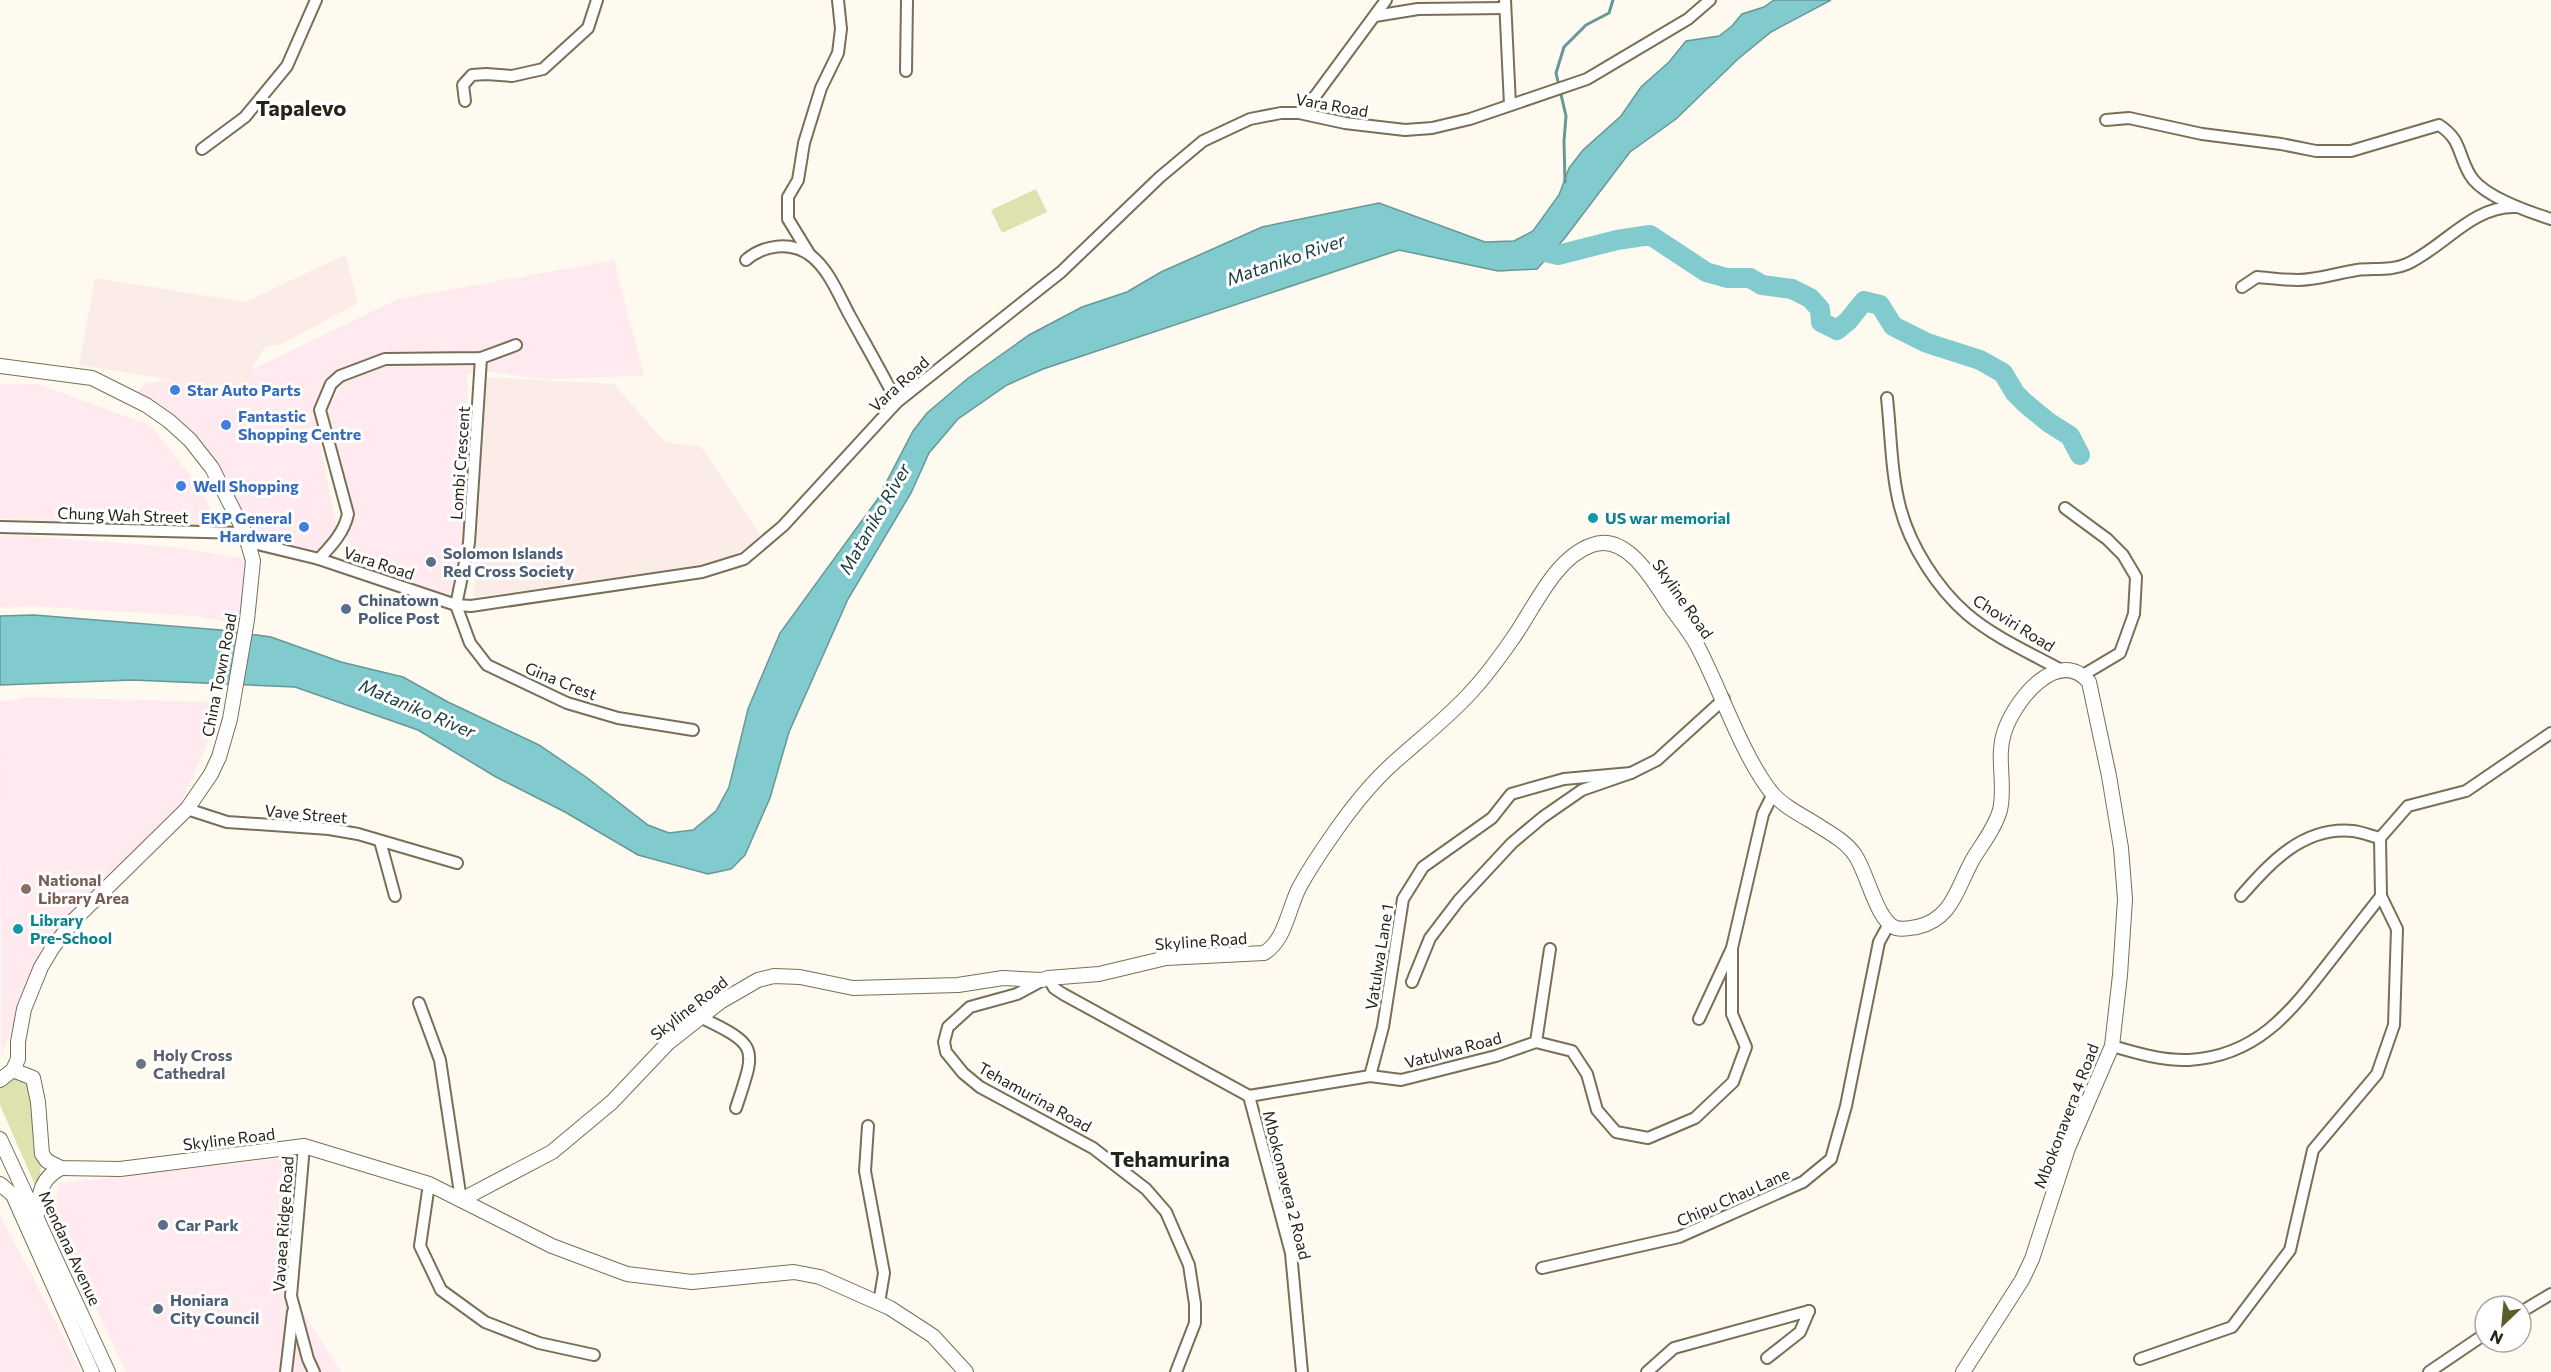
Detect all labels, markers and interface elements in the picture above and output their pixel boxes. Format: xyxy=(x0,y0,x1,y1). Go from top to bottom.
street label: Vara Road xyxy=(1294,89,1370,120)
district label: Tapalevo xyxy=(256,94,346,121)
water label: Mataniko River xyxy=(1223,228,1349,290)
street label: Vara Road xyxy=(865,352,932,415)
place label: Star Auto Parts xyxy=(187,380,301,399)
marker: Star Auto Parts xyxy=(168,383,182,397)
street label: Lombi Crescent xyxy=(446,405,473,521)
place label: Fantastic Shopping Centre xyxy=(238,406,361,443)
marker: Fantastic Shopping Centre xyxy=(219,418,233,432)
water label: Mataniko River xyxy=(834,459,915,578)
place label: Well Shopping xyxy=(193,476,299,495)
marker: Well Shopping xyxy=(174,479,188,493)
street label: Chung Wah Street xyxy=(57,503,189,526)
place label: EKP General Hardware xyxy=(201,508,292,545)
place label: US war memorial xyxy=(1605,508,1730,527)
marker: US war memorial xyxy=(1586,511,1600,525)
marker: EKP General Hardware xyxy=(297,520,311,534)
street label: Vara Road xyxy=(341,542,417,583)
place label: Solomon Islands Red Cross Society xyxy=(443,543,574,580)
marker: Solomon Islands Red Cross Society xyxy=(424,555,438,569)
street label: Skyline Road xyxy=(1649,555,1718,642)
place label: Chinatown Police Post xyxy=(358,590,440,627)
street label: Choviri Road xyxy=(1970,590,2059,655)
marker: Chinatown Police Post xyxy=(339,602,353,616)
street label: China Town Road xyxy=(197,611,240,738)
street label: Gina Crest xyxy=(523,658,600,704)
water label: Mataniko River xyxy=(356,674,480,743)
street label: Vave Street xyxy=(264,800,349,827)
place label: National Library Area xyxy=(38,870,129,907)
marker: National Library Area xyxy=(19,882,33,896)
street label: Vatulwa Lane 1 xyxy=(1361,903,1396,1011)
place label: Library Pre-School xyxy=(30,910,112,947)
marker: Library Pre-School xyxy=(11,922,25,936)
street label: Skyline Road xyxy=(1154,928,1248,953)
street label: Skyline Road xyxy=(646,972,731,1044)
street label: Vatulwa Road xyxy=(1402,1027,1503,1072)
street label: Mbokonavera 4 Road xyxy=(2029,1041,2102,1191)
place label: Holy Cross Cathedral xyxy=(153,1045,232,1082)
marker: Holy Cross Cathedral xyxy=(134,1057,148,1071)
street label: Tehamurina Road xyxy=(975,1058,1095,1136)
street label: Mbokonavera 2 Road xyxy=(1260,1108,1315,1261)
street label: Skyline Road xyxy=(182,1123,276,1154)
district label: Tehamurina xyxy=(1110,1145,1230,1172)
street label: Vavaea Ridge Road xyxy=(268,1155,297,1293)
street label: Chipu Chau Lane xyxy=(1674,1163,1792,1230)
street label: Mendana Avenue xyxy=(36,1187,105,1308)
place label: Car Park xyxy=(175,1215,239,1234)
marker: Car Park xyxy=(156,1218,170,1232)
place label: Honiara City Council xyxy=(170,1290,259,1327)
north arrow xyxy=(2473,1294,2533,1354)
marker: Honiara City Council xyxy=(151,1302,165,1316)
text: N xyxy=(2487,1327,2506,1349)

